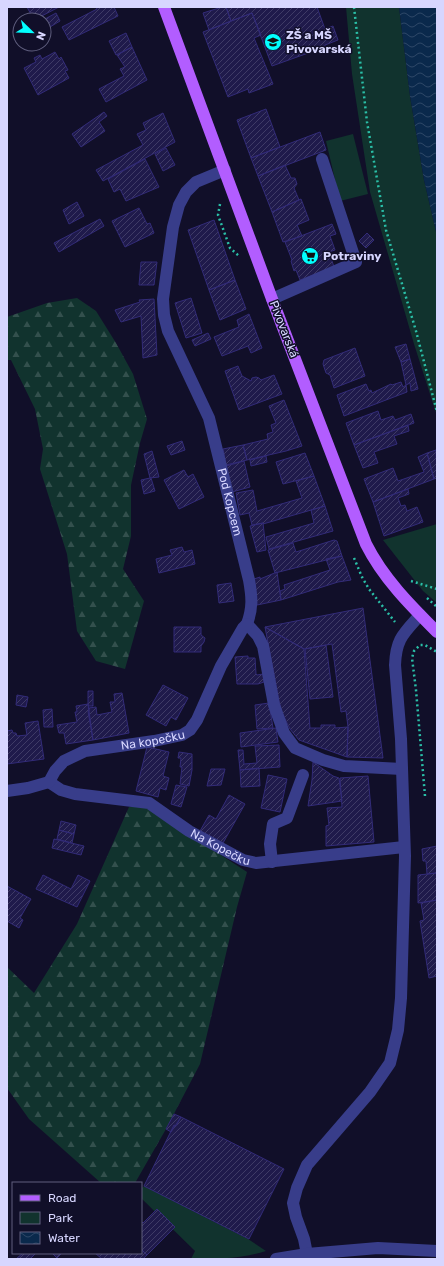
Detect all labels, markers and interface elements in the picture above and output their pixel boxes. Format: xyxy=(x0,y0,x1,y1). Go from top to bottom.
north arrow xyxy=(12,12,52,52)
place label: ZŠ a MŠ Pivovarská xyxy=(286,28,352,56)
text: N xyxy=(33,30,48,42)
school or university icon: ZŠ a MŠ Pivovarská xyxy=(263,32,283,52)
supermarket icon: Potraviny xyxy=(300,246,320,266)
place label: Potraviny xyxy=(323,249,381,263)
street label: Pivovarská xyxy=(267,298,301,360)
street label: Pod Kopcem xyxy=(215,467,245,537)
street label: Na kopečku xyxy=(120,728,186,753)
street label: Na Kopečku xyxy=(188,826,252,868)
legend xyxy=(12,1182,142,1254)
text: Road xyxy=(48,1191,76,1205)
text: Park xyxy=(48,1211,74,1225)
text: Water xyxy=(48,1231,80,1245)

